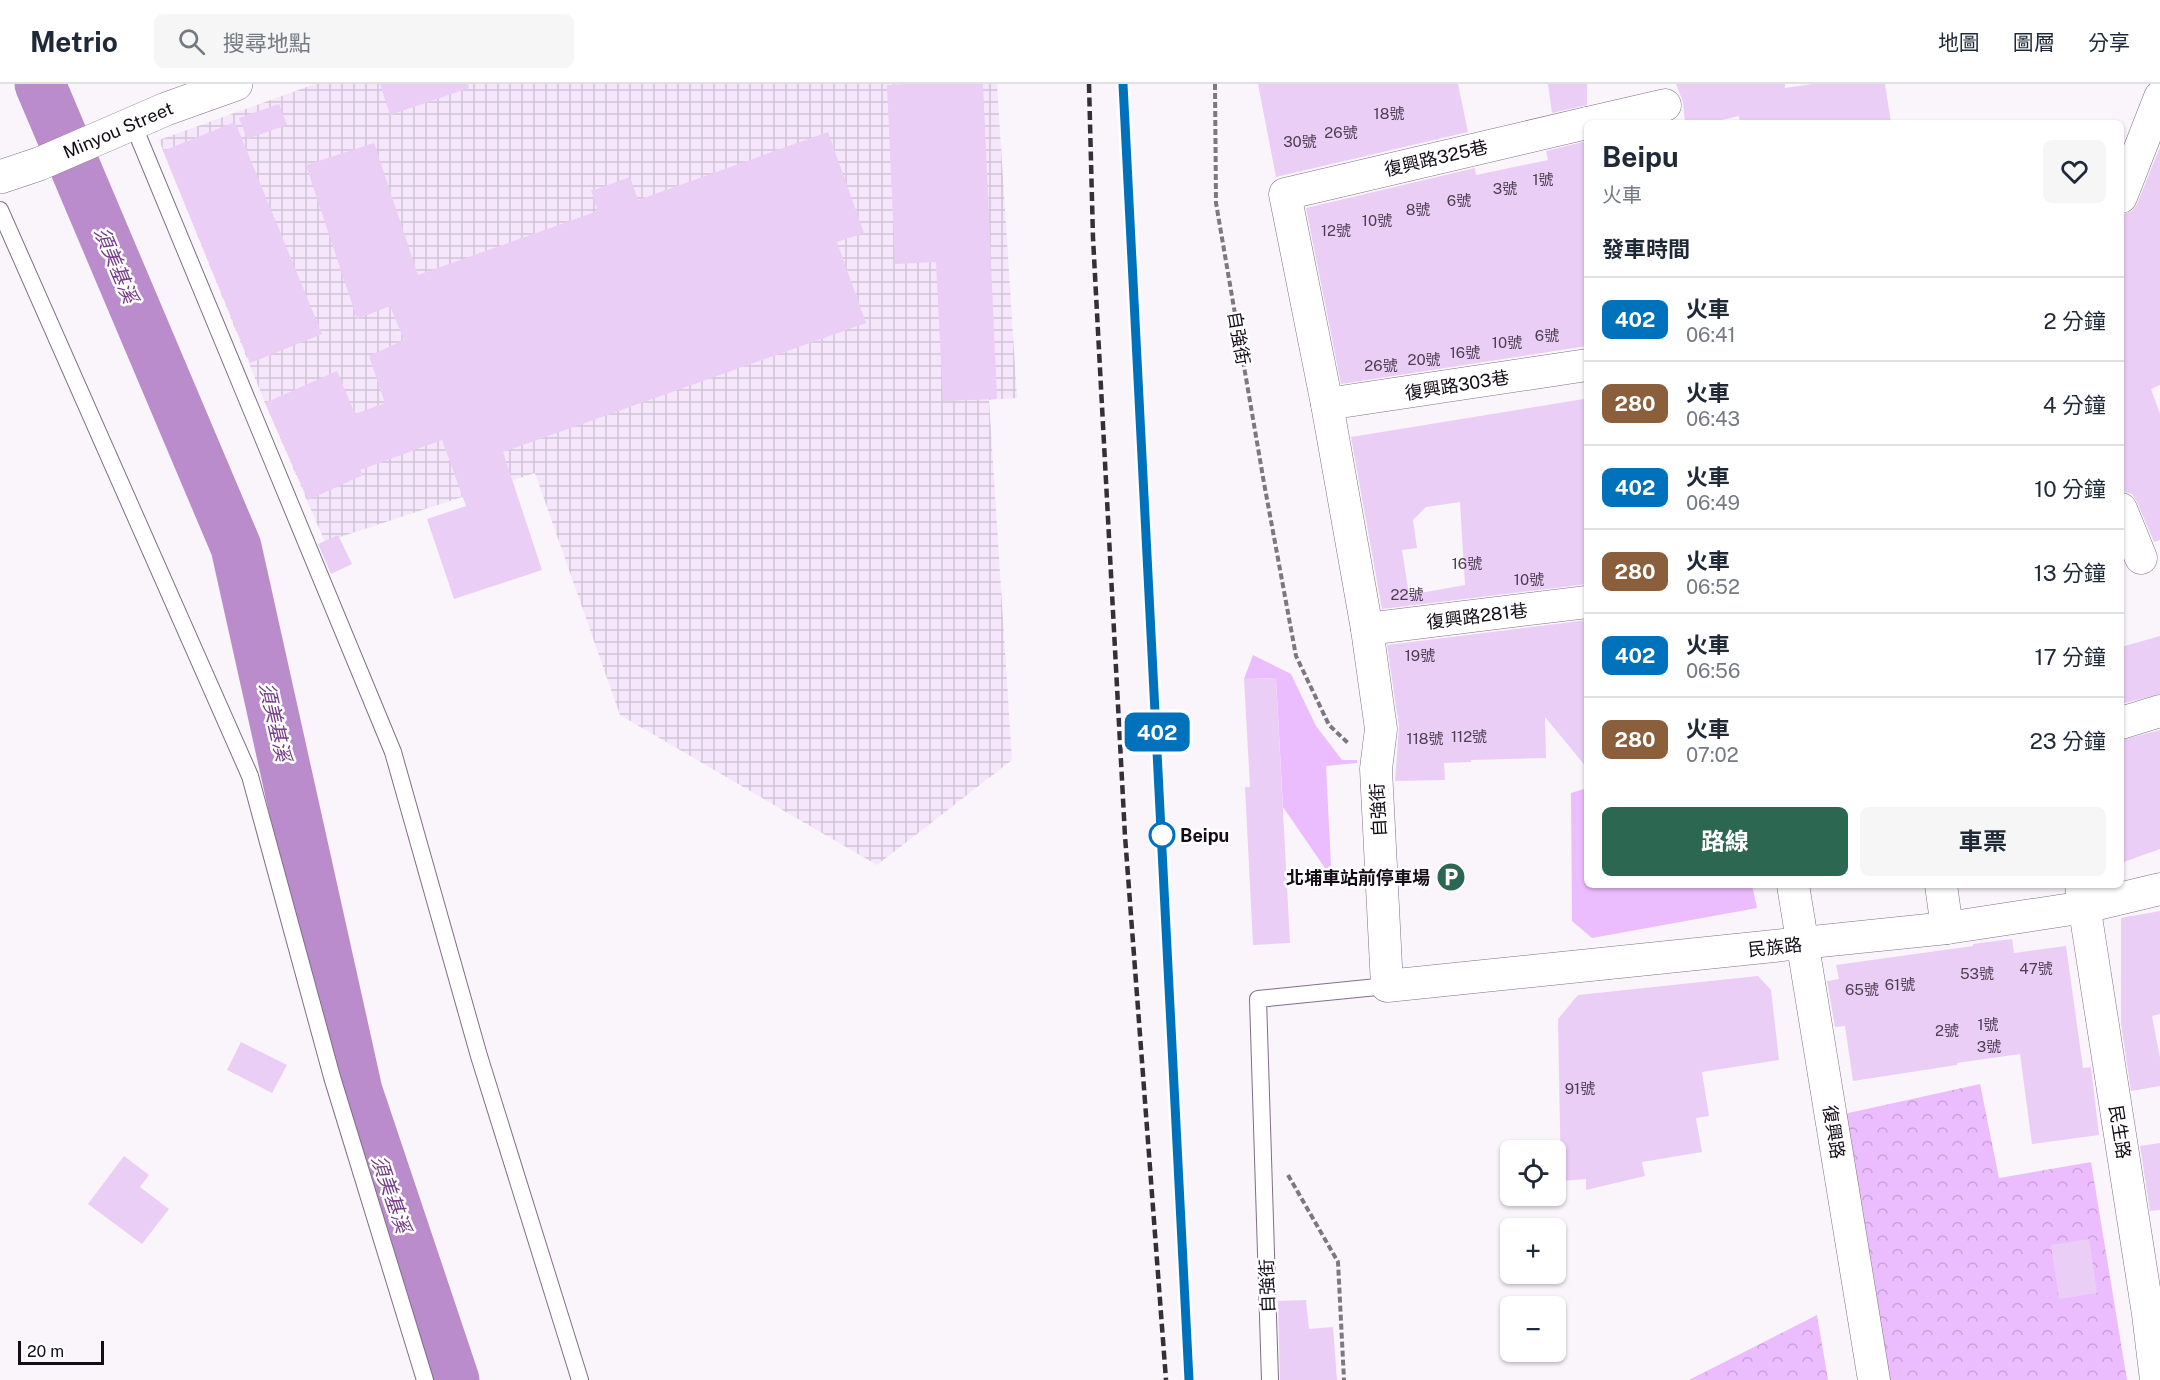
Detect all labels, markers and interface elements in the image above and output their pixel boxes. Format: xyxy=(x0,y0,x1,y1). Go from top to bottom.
search box xyxy=(154,14,574,68)
text: Metrio xyxy=(30,25,118,58)
icon: search xyxy=(175,25,208,58)
text: 搜尋地點 xyxy=(223,30,311,56)
text: 地圖 xyxy=(1938,30,1980,55)
text: 圖層 xyxy=(2013,30,2055,55)
text: 分享 xyxy=(2088,30,2130,55)
street label: Minyou Street xyxy=(60,97,176,163)
house number: 18號 xyxy=(1374,105,1404,122)
house number: 26號 xyxy=(1324,124,1358,141)
house number: 30號 xyxy=(1283,133,1317,150)
street label: 復興路325巷 xyxy=(1382,136,1490,180)
text: Beipu xyxy=(1602,140,1679,173)
button: heart xyxy=(2043,140,2106,203)
house number: 1號 xyxy=(1532,171,1554,188)
house number: 3號 xyxy=(1493,180,1517,197)
text: 火車 xyxy=(1602,183,1642,207)
house number: 6號 xyxy=(1447,192,1471,209)
house number: 8號 xyxy=(1406,201,1430,218)
house number: 10號 xyxy=(1362,212,1392,229)
house number: 12號 xyxy=(1321,222,1351,239)
water label: 須美基溪 xyxy=(89,223,144,309)
text: 發車時間 xyxy=(1602,236,1690,262)
text: 火車 xyxy=(1686,296,1730,322)
text: 402 xyxy=(1615,307,1655,332)
text: 2 分鐘 xyxy=(2044,308,2106,334)
street label: 自強街 xyxy=(1224,310,1254,366)
text: 06:41 xyxy=(1686,323,1736,347)
house number: 6號 xyxy=(1535,327,1559,344)
house number: 10號 xyxy=(1492,334,1522,351)
house number: 16號 xyxy=(1450,344,1480,361)
house number: 20號 xyxy=(1407,351,1441,368)
house number: 26號 xyxy=(1364,357,1398,374)
street label: 復興路303巷 xyxy=(1403,366,1511,404)
text: 火車 xyxy=(1686,380,1730,406)
text: 280 xyxy=(1615,391,1655,416)
text: 4 分鐘 xyxy=(2043,392,2106,418)
text: 06:43 xyxy=(1686,407,1740,431)
text: 火車 xyxy=(1686,464,1730,490)
text: 402 xyxy=(1615,475,1655,500)
text: 10 分鐘 xyxy=(2034,476,2106,502)
text: 06:49 xyxy=(1686,491,1740,515)
text: 火車 xyxy=(1686,548,1730,574)
house number: 16號 xyxy=(1452,555,1482,572)
text: 280 xyxy=(1615,559,1655,584)
text: 13 分鐘 xyxy=(2034,560,2106,586)
house number: 10號 xyxy=(1514,571,1544,588)
text: 06:52 xyxy=(1686,575,1740,599)
house number: 22號 xyxy=(1391,586,1423,603)
street label: 復興路281巷 xyxy=(1425,599,1529,633)
text: 火車 xyxy=(1686,632,1730,658)
text: 402 xyxy=(1615,643,1655,668)
text: 17 分鐘 xyxy=(2034,644,2106,670)
house number: 19號 xyxy=(1405,647,1435,664)
text: 06:56 xyxy=(1686,659,1740,683)
water label: 須美基溪 xyxy=(254,680,296,767)
line badge: 402 xyxy=(1122,712,1192,752)
text: 火車 xyxy=(1686,716,1730,742)
text: 402 xyxy=(1137,720,1177,745)
text: 280 xyxy=(1615,727,1655,752)
house number: 112號 xyxy=(1451,728,1487,745)
text: 23 分鐘 xyxy=(2030,728,2106,754)
house number: 118號 xyxy=(1407,730,1443,747)
text: 07:02 xyxy=(1686,743,1739,767)
street label: 自強街 xyxy=(1366,782,1390,838)
button: 路線 xyxy=(1602,807,1848,876)
button: 車票 xyxy=(1860,807,2106,876)
marker: Beipu xyxy=(1149,822,1175,848)
place label: Beipu xyxy=(1180,825,1229,846)
parking icon: 北埔車站前停車場 xyxy=(1435,861,1467,893)
place label: 北埔車站前停車場 xyxy=(1286,867,1430,888)
street label: 民族路 xyxy=(1747,934,1803,960)
house number: 47號 xyxy=(2019,960,2053,977)
house number: 53號 xyxy=(1960,965,1994,982)
house number: 61號 xyxy=(1885,976,1915,993)
house number: 65號 xyxy=(1845,981,1879,998)
house number: 1號 xyxy=(1977,1016,1999,1033)
house number: 2號 xyxy=(1935,1022,1959,1039)
house number: 3號 xyxy=(1977,1038,2001,1055)
house number: 91號 xyxy=(1565,1080,1595,1097)
street label: 復興路 xyxy=(1819,1104,1849,1160)
street label: 民生路 xyxy=(2105,1104,2135,1160)
map controls xyxy=(1500,1140,1566,1362)
button: locate xyxy=(1500,1140,1566,1206)
water label: 須美基溪 xyxy=(367,1152,416,1239)
button: + xyxy=(1500,1218,1566,1284)
street label: 自強街 xyxy=(1256,1259,1278,1313)
button: − xyxy=(1500,1296,1566,1362)
scale bar xyxy=(18,1338,104,1366)
text: 20 m xyxy=(27,1342,64,1361)

